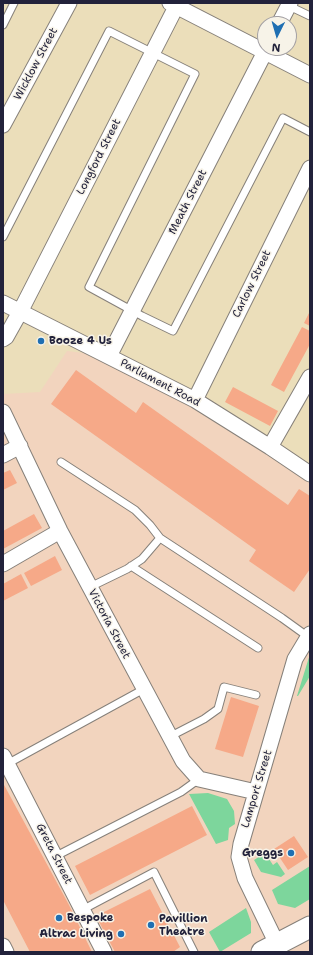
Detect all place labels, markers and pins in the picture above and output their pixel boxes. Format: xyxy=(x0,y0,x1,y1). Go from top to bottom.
place label: Booze 4 Us xyxy=(49,334,112,348)
marker: Booze 4 Us xyxy=(36,336,46,346)
place label: Greggs xyxy=(242,846,283,860)
marker: Greggs xyxy=(286,848,296,858)
place label: Bespoke xyxy=(67,911,113,925)
place label: Pavillion Theatre xyxy=(159,912,208,938)
marker: Bespoke xyxy=(54,913,64,923)
marker: Pavillion Theatre xyxy=(146,920,156,930)
place label: Altrac Living xyxy=(40,927,113,941)
marker: Altrac Living xyxy=(116,929,126,939)

